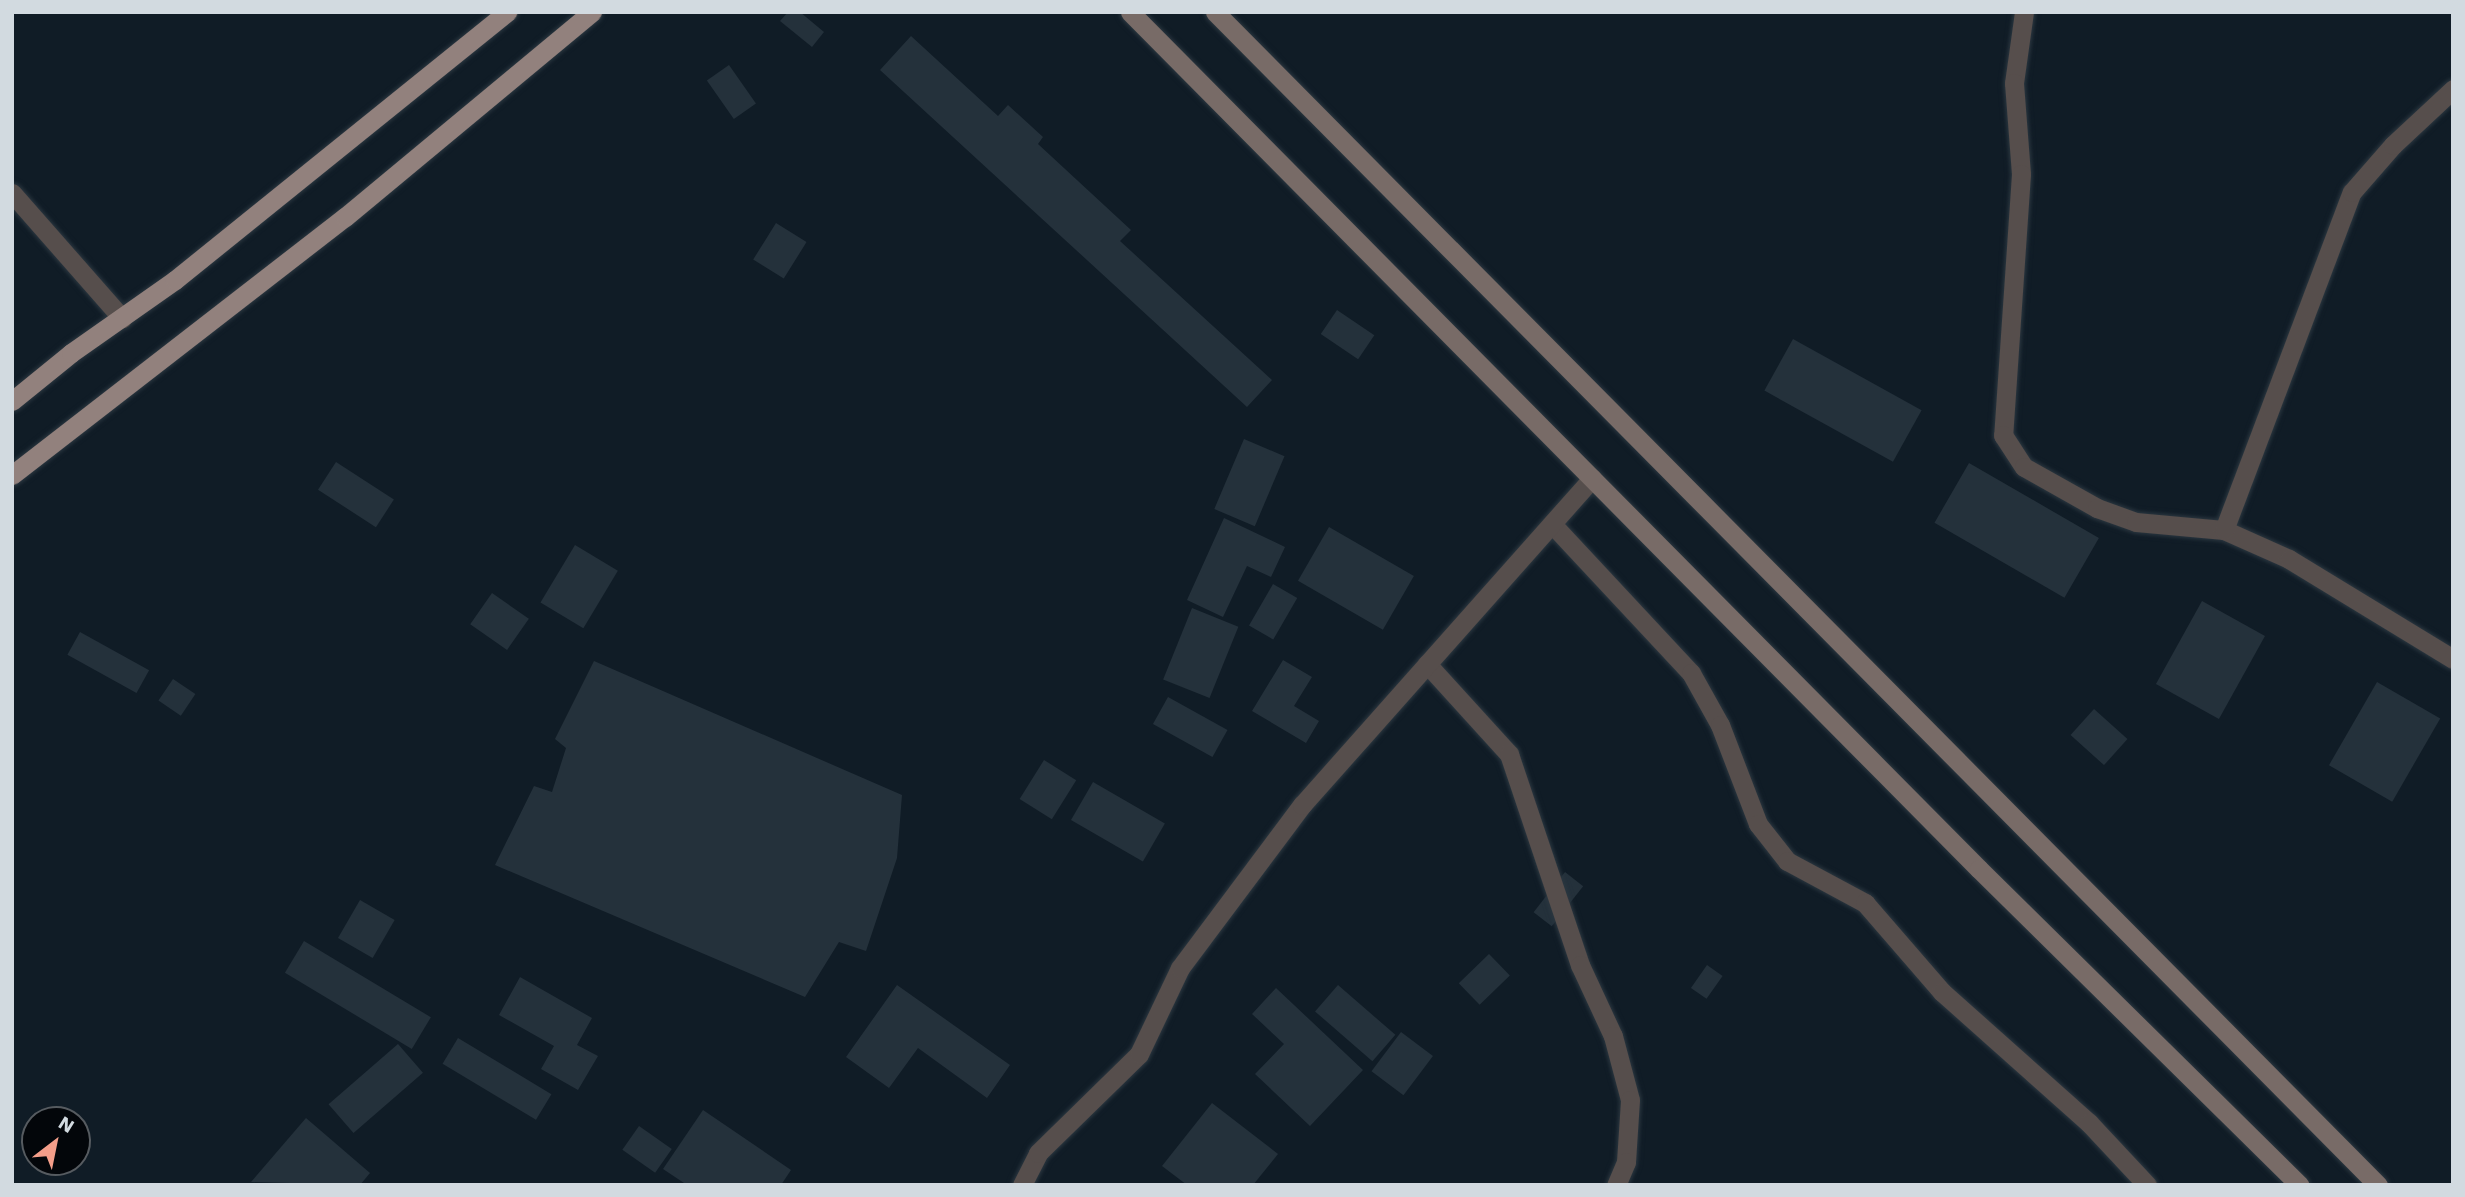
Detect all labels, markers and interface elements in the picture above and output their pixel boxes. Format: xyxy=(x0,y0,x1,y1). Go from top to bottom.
north arrow xyxy=(21,1106,91,1176)
text: N xyxy=(54,1111,78,1138)

